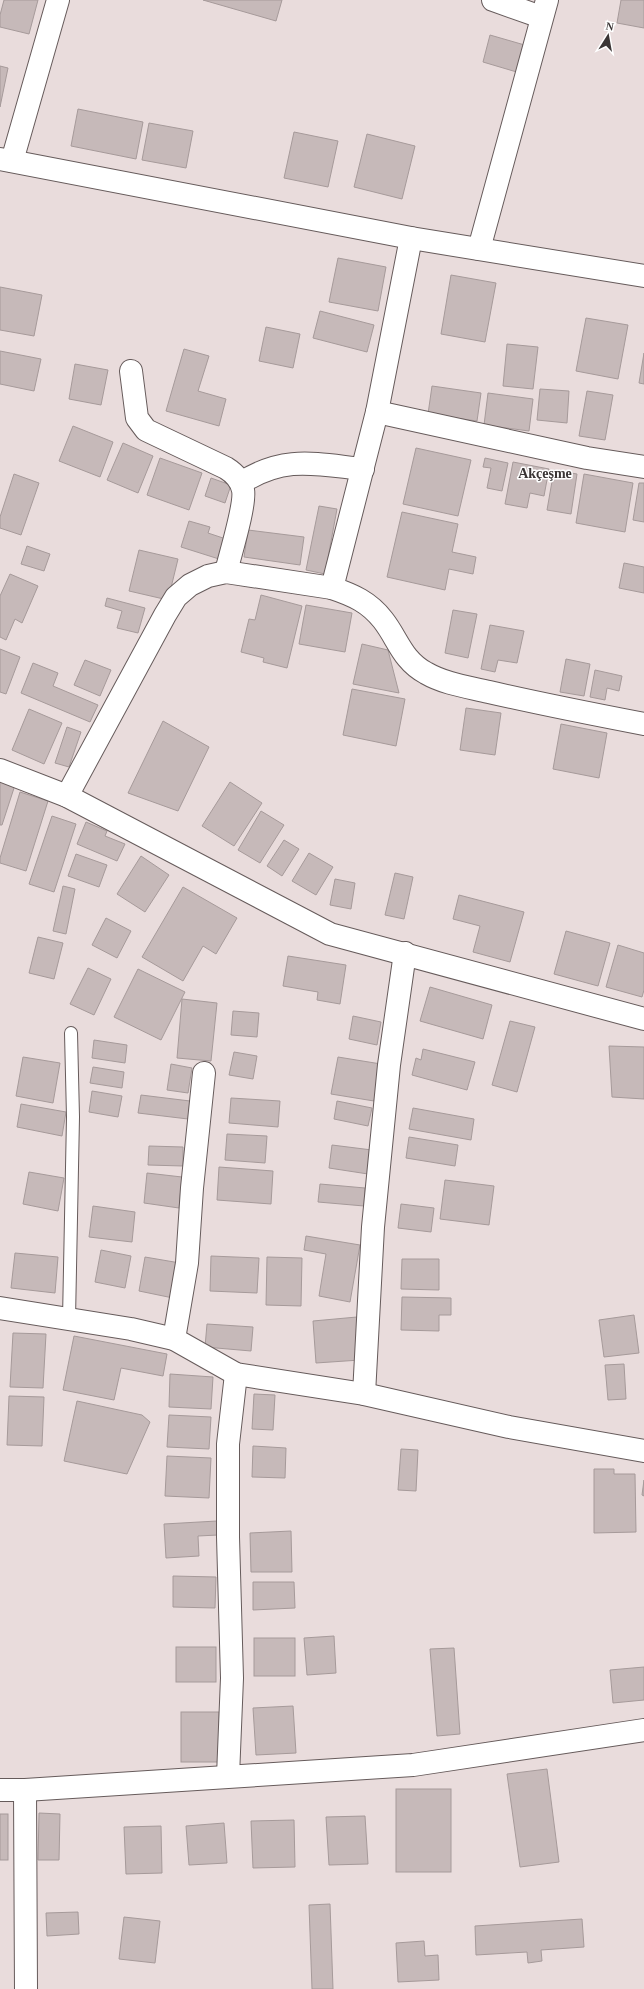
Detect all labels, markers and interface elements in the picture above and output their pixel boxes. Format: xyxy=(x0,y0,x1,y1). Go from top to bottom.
north arrow xyxy=(588,16,628,56)
text: N xyxy=(605,20,615,33)
district label: Akçeşme xyxy=(518,466,572,481)

